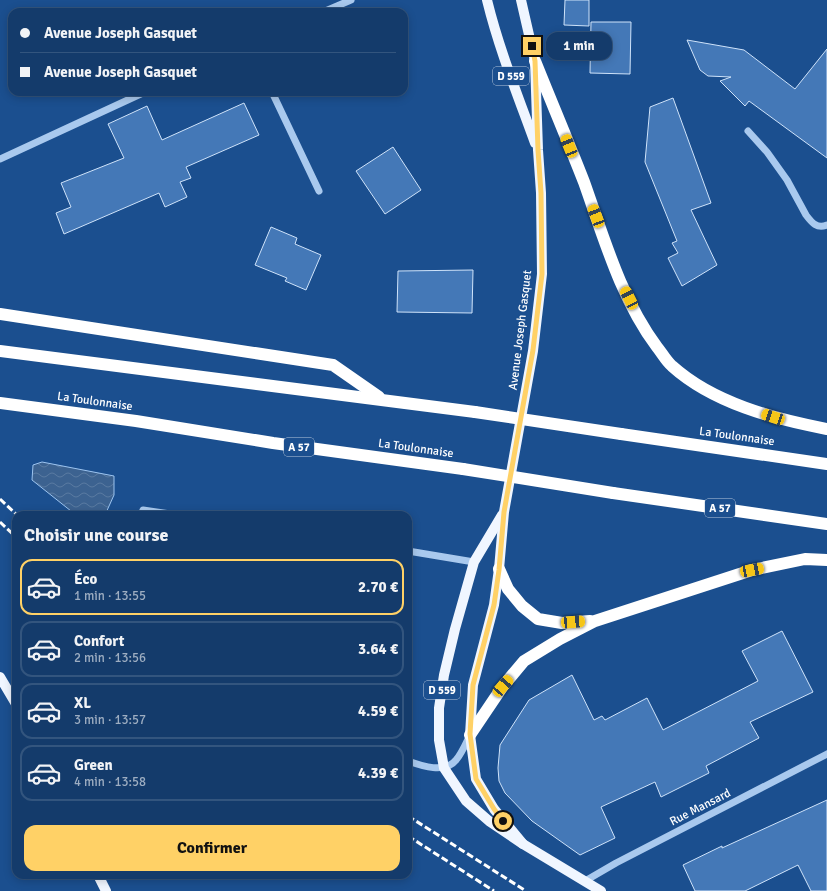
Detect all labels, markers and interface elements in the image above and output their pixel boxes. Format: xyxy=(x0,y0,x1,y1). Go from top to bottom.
text: Avenue Joseph Gasquet xyxy=(44,24,197,42)
callout: 1 min xyxy=(546,32,612,60)
route end xyxy=(523,37,541,55)
text: 1 min xyxy=(563,38,595,54)
text: Avenue Joseph Gasquet xyxy=(44,63,197,81)
road number: D 559 xyxy=(493,67,529,85)
car xyxy=(559,133,579,159)
car xyxy=(586,203,606,229)
street label: Avenue Joseph Gasquet xyxy=(506,269,535,391)
car xyxy=(618,285,640,311)
street label: La Toulonnaise xyxy=(56,389,134,414)
car xyxy=(760,408,786,426)
street label: La Toulonnaise xyxy=(698,424,776,449)
street label: La Toulonnaise xyxy=(377,436,455,461)
road number: A 57 xyxy=(284,438,314,456)
road number: A 57 xyxy=(705,499,735,517)
text: Choisir une course xyxy=(24,524,168,546)
car xyxy=(739,562,765,578)
icon: car xyxy=(26,569,62,605)
text: Éco xyxy=(74,570,97,588)
text: 2.70 € xyxy=(358,578,398,596)
text: 1 min · 13:55 xyxy=(74,588,146,604)
car xyxy=(561,615,585,629)
icon: car xyxy=(26,631,62,667)
text: Confort xyxy=(74,632,124,650)
text: 3.64 € xyxy=(358,640,398,658)
text: 2 min · 13:56 xyxy=(74,650,146,666)
car xyxy=(491,673,515,699)
road number: D 559 xyxy=(424,681,460,699)
icon: car xyxy=(26,693,62,729)
text: XL xyxy=(74,694,91,712)
text: 4.59 € xyxy=(358,702,398,720)
text: 3 min · 13:57 xyxy=(74,712,146,728)
icon: car xyxy=(26,755,62,791)
text: Green xyxy=(74,756,113,774)
text: 4.39 € xyxy=(358,764,398,782)
text: 4 min · 13:58 xyxy=(74,774,146,790)
street label: Rue Mansard xyxy=(667,786,733,829)
route start xyxy=(494,812,512,830)
button: Confirmer xyxy=(24,825,400,871)

